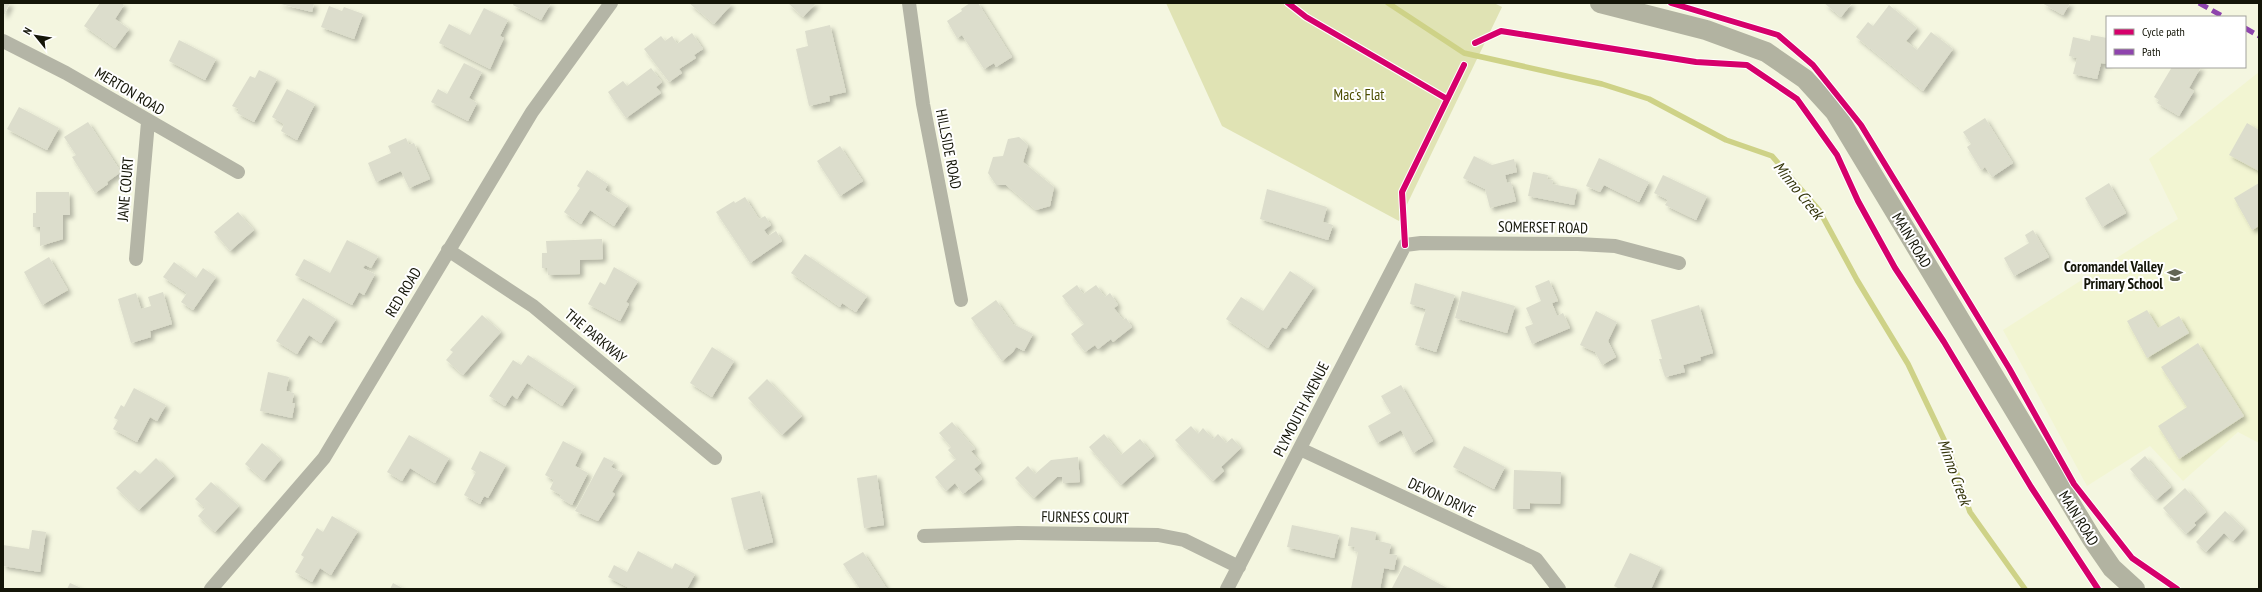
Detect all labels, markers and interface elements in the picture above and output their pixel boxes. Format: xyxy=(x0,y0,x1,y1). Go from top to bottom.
north arrow xyxy=(16,16,56,56)
legend xyxy=(2106,16,2246,68)
text: Cycle path xyxy=(2142,24,2185,39)
text: N xyxy=(20,25,35,37)
text: Path xyxy=(2142,44,2160,59)
street label: MERTON ROAD xyxy=(92,63,168,119)
park label: Mac's Flat xyxy=(1334,85,1384,104)
street label: HILLSIDE ROAD xyxy=(932,107,966,191)
street label: JANE COURT xyxy=(113,156,137,223)
water label: Minno Creek xyxy=(1770,157,1830,224)
street label: MAIN ROAD xyxy=(1888,209,1936,271)
street label: SOMERSET ROAD xyxy=(1498,217,1588,237)
place label: Coromandel Valley Primary School xyxy=(2064,257,2164,293)
street label: RED ROAD xyxy=(381,264,425,320)
school or university icon: Coromandel Valley Primary School xyxy=(2166,266,2184,284)
street label: THE PARKWAY xyxy=(561,305,631,367)
street label: PLYMOUTH AVENUE xyxy=(1269,358,1333,460)
water label: Minno Creek xyxy=(1934,436,1977,509)
street label: DEVON DRIVE xyxy=(1405,473,1479,521)
street label: MAIN ROAD xyxy=(2055,487,2103,549)
street label: FURNESS COURT xyxy=(1041,507,1129,527)

